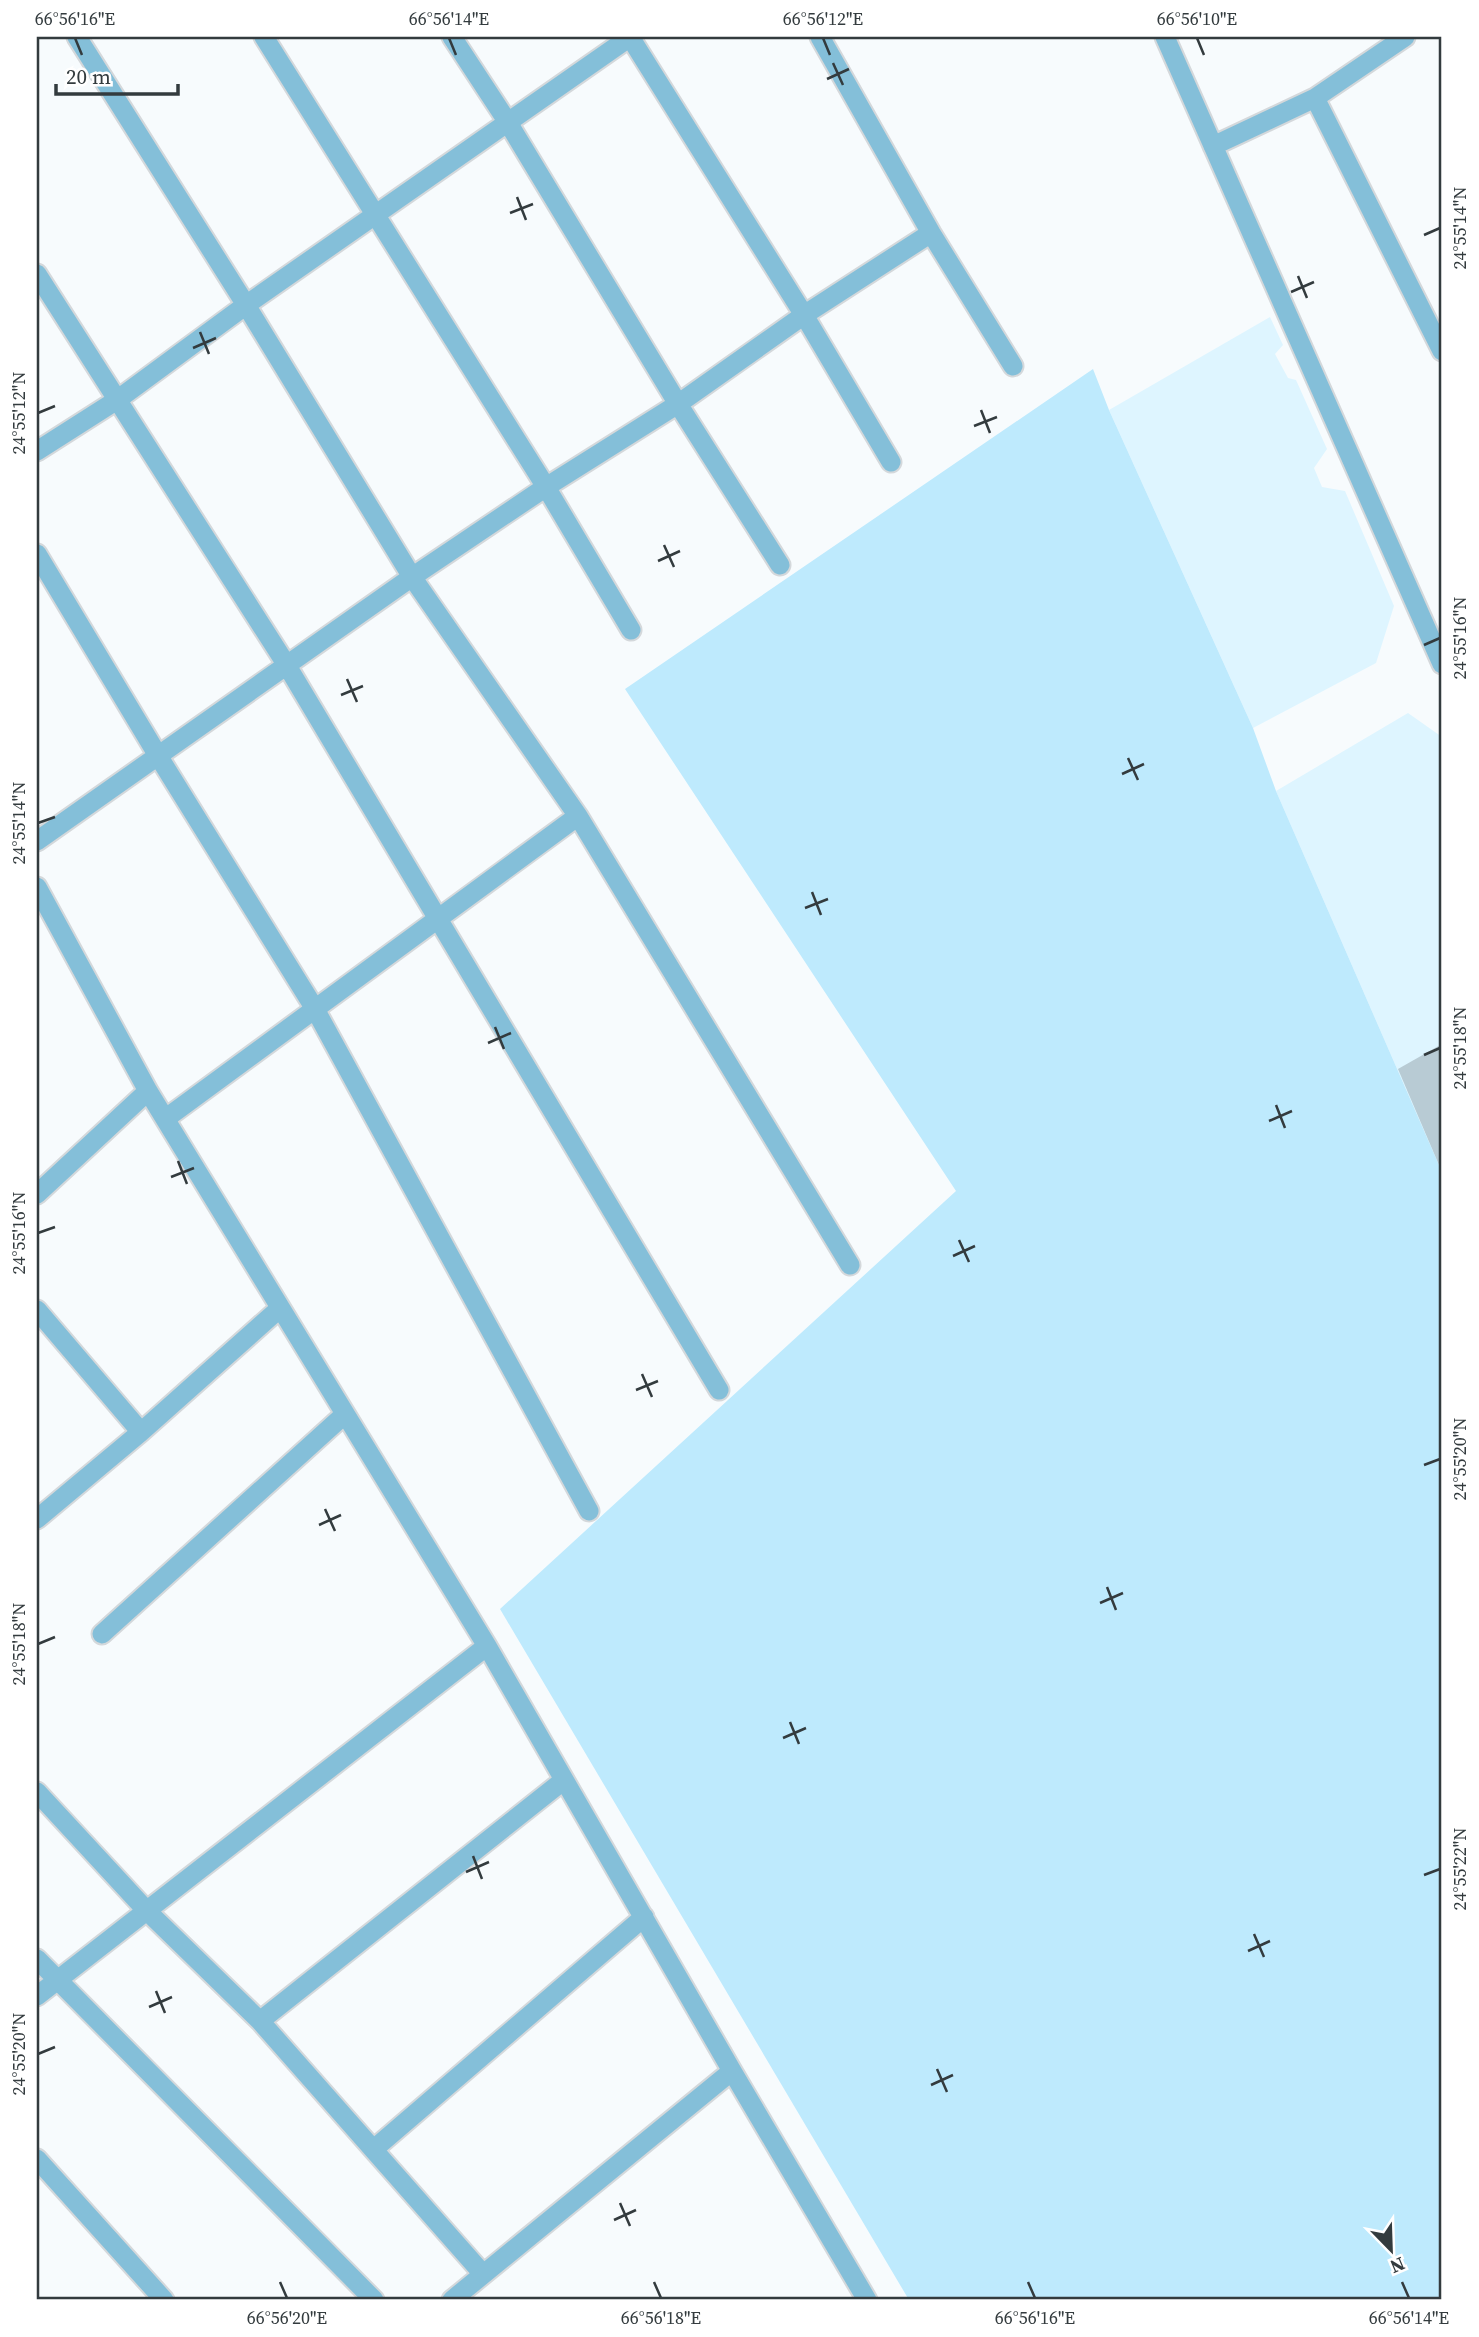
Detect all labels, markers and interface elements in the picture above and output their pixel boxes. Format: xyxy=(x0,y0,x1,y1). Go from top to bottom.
text: 66°56'16"E xyxy=(35,6,115,31)
text: 66°56'14"E xyxy=(409,6,489,31)
text: 66°56'12"E xyxy=(783,6,863,31)
text: 66°56'10"E xyxy=(1157,6,1237,31)
scale bar xyxy=(56,52,178,96)
text: 20 m xyxy=(66,62,111,91)
text: 24°55'14"N xyxy=(1447,187,1472,269)
text: 24°55'12"N xyxy=(6,372,31,454)
text: 24°55'16"N xyxy=(1447,597,1472,679)
text: 24°55'14"N xyxy=(6,782,31,864)
text: 24°55'18"N xyxy=(1447,1007,1472,1089)
text: 24°55'16"N xyxy=(6,1192,31,1274)
text: 24°55'20"N xyxy=(1447,1418,1472,1500)
text: 24°55'18"N xyxy=(6,1603,31,1685)
text: 24°55'22"N xyxy=(1447,1828,1472,1910)
text: 24°55'20"N xyxy=(6,2013,31,2095)
north arrow xyxy=(1356,2214,1426,2284)
text: N xyxy=(1386,2251,1409,2280)
text: 66°56'20"E xyxy=(247,2305,327,2330)
text: 66°56'18"E xyxy=(621,2305,701,2330)
text: 66°56'16"E xyxy=(995,2305,1075,2330)
text: 66°56'14"E xyxy=(1369,2305,1449,2330)

